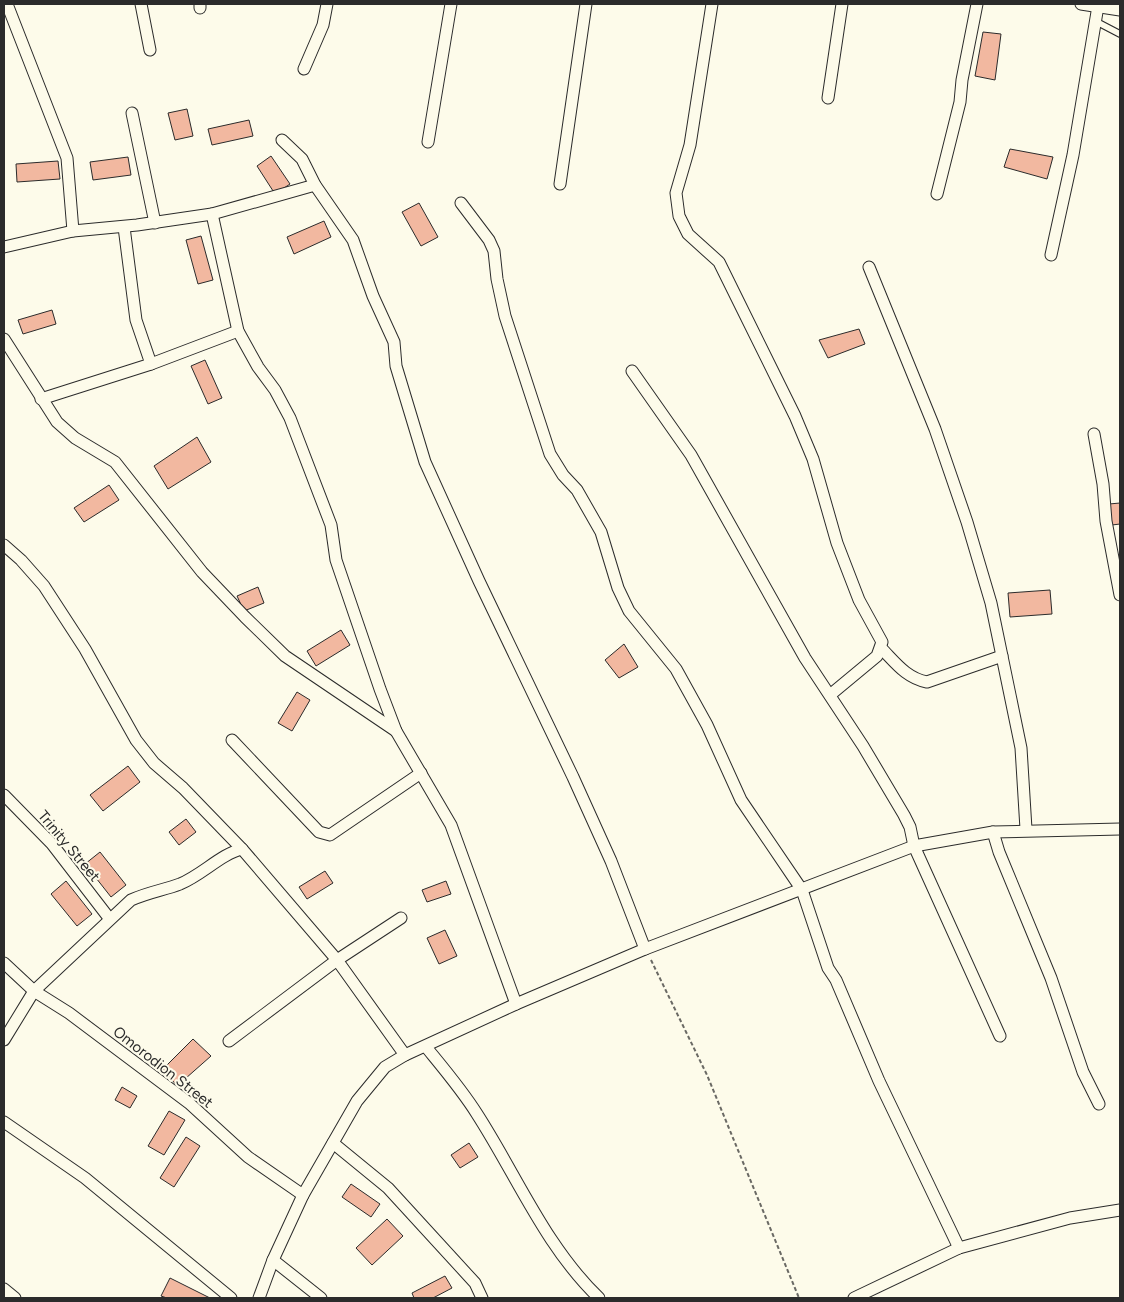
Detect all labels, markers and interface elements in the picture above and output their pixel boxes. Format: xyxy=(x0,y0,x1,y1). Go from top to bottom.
street label: Trinity Street xyxy=(34,807,104,885)
street label: Omorodion Street xyxy=(109,1022,217,1112)

